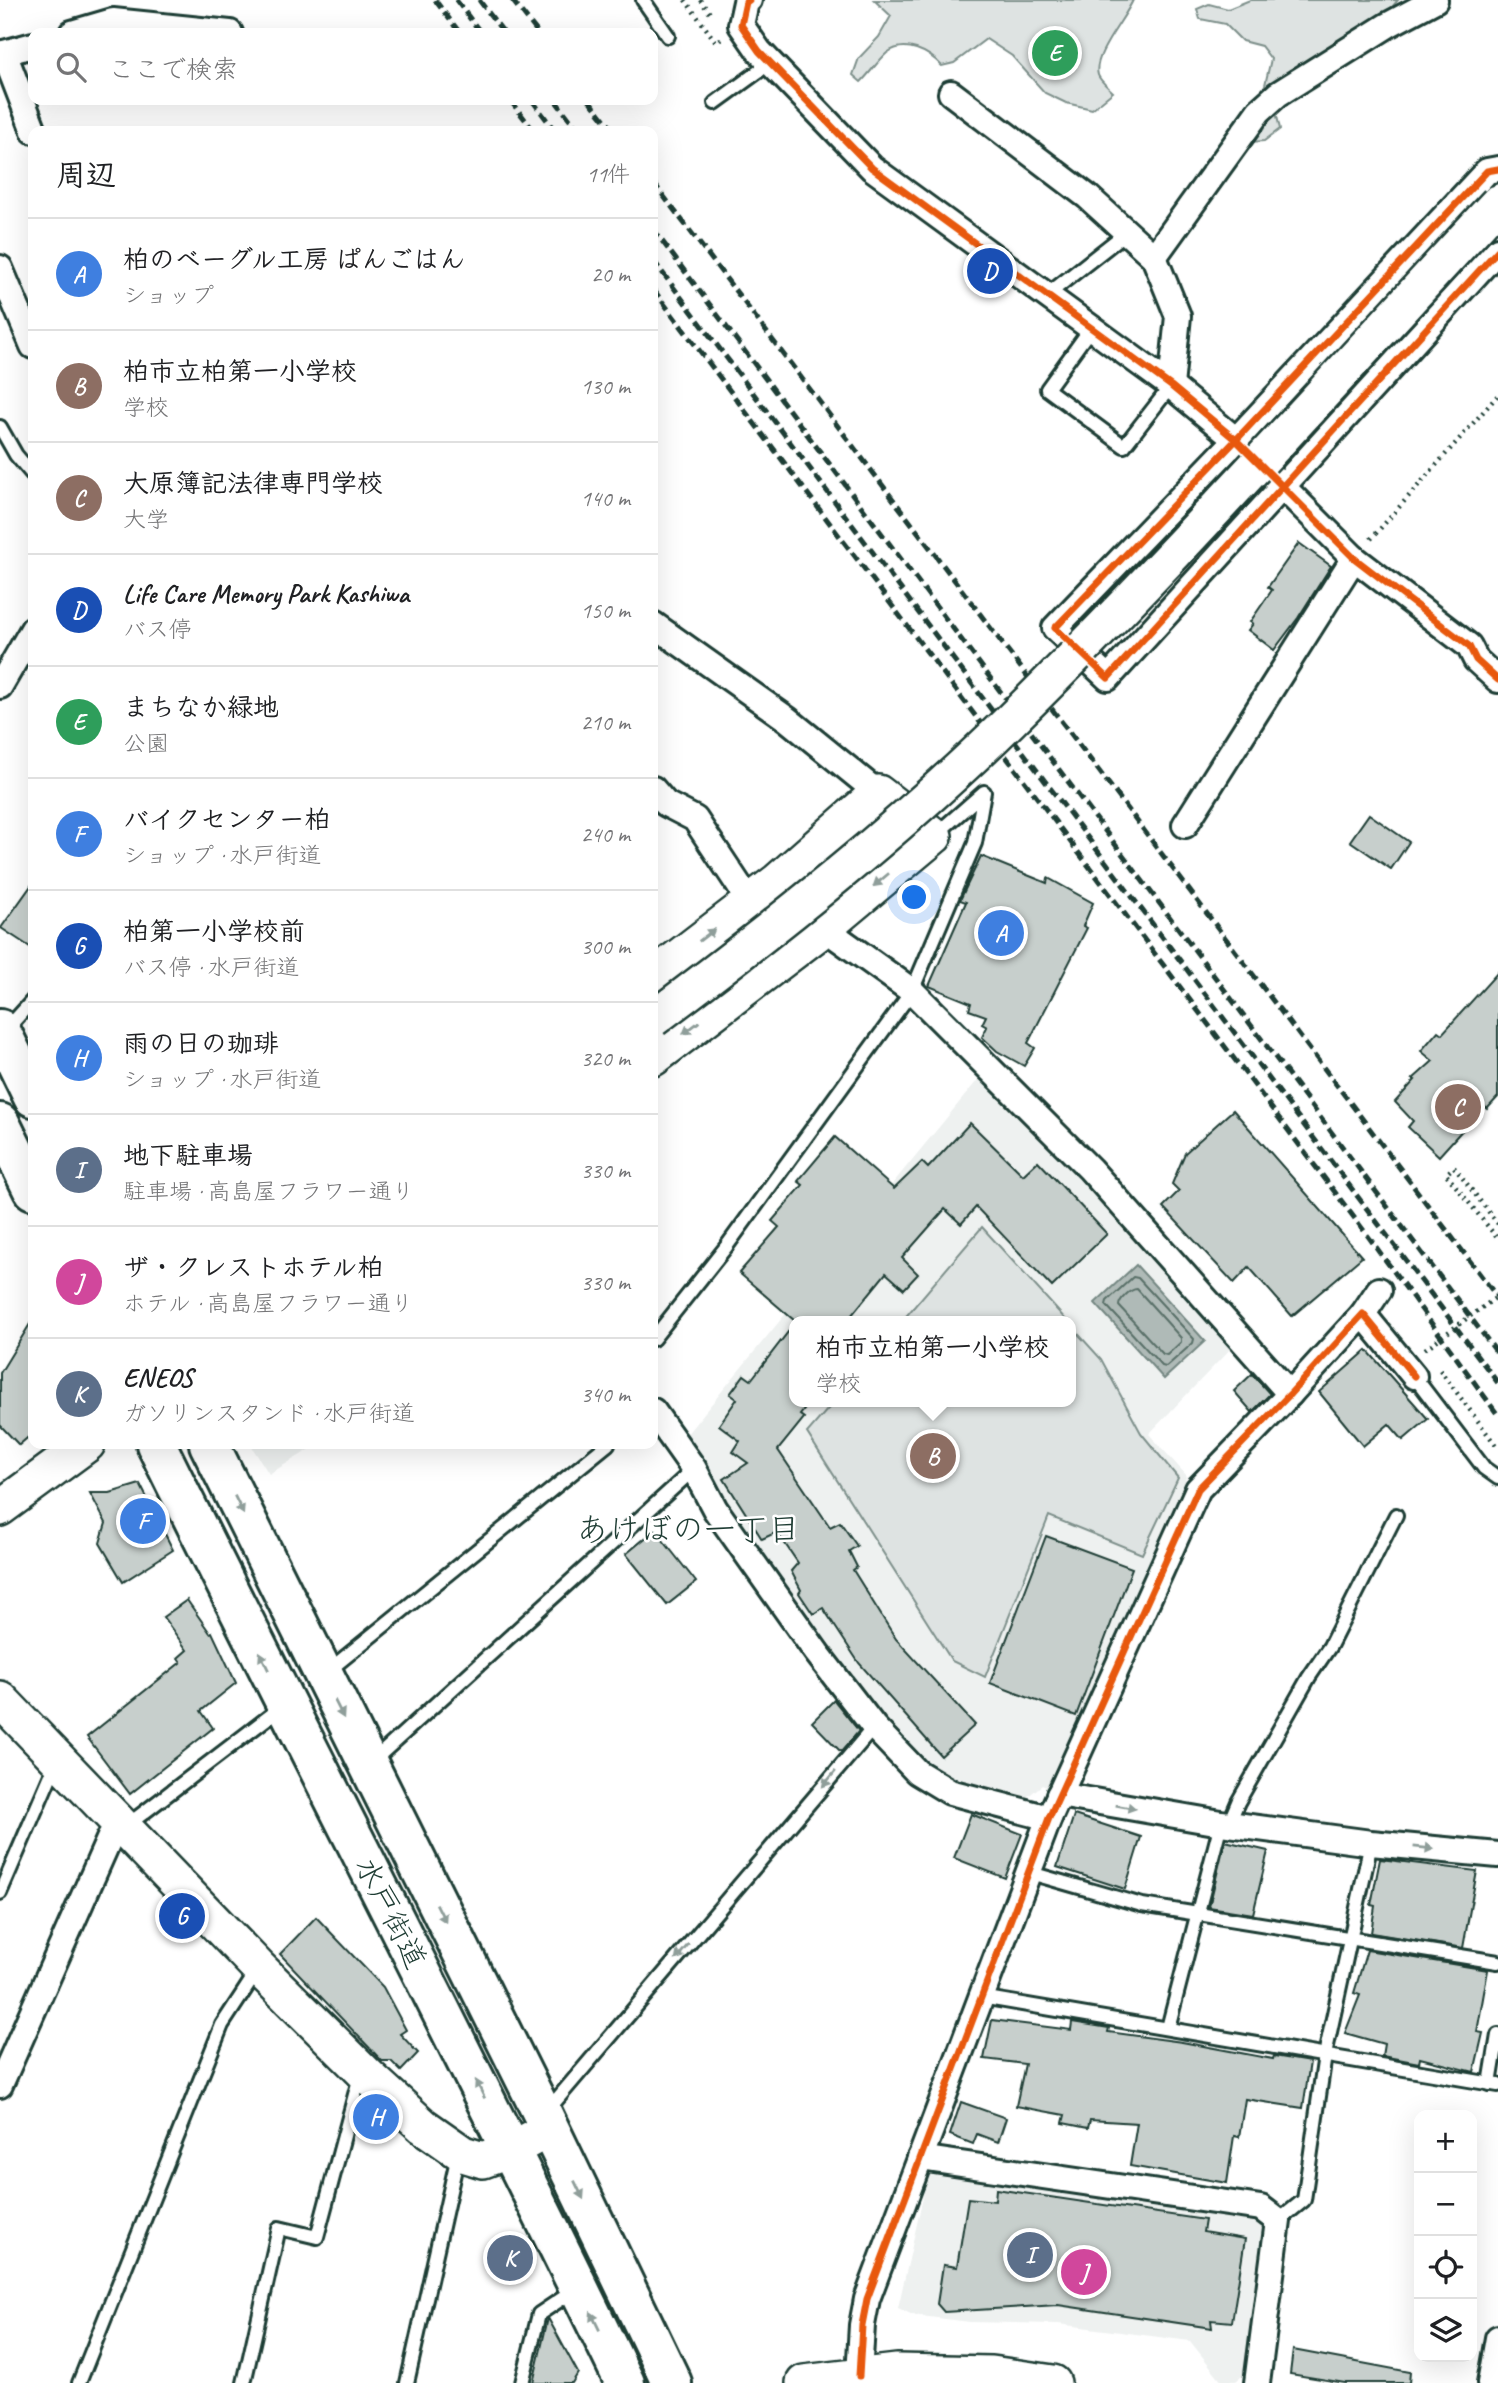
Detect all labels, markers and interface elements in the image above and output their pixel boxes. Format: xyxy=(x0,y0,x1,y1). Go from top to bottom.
pin: E xyxy=(1032,27,1078,79)
search box xyxy=(28,28,658,105)
icon: search xyxy=(52,48,90,86)
text: ここで検索 xyxy=(108,53,238,86)
text: 周辺 xyxy=(56,156,116,194)
text: 11件 xyxy=(586,160,630,189)
text: 柏のベーグル工房 ぱんごはん xyxy=(123,243,465,276)
pin: D xyxy=(967,245,1013,297)
text: A xyxy=(73,260,85,289)
text: 20 m xyxy=(591,260,630,289)
text: ショップ xyxy=(123,281,214,310)
text: 柏市立柏第一小学校 xyxy=(123,355,357,388)
text: B xyxy=(73,372,85,401)
text: 130 m xyxy=(581,372,630,401)
text: 学校 xyxy=(123,393,169,422)
text: 大原簿記法律専門学校 xyxy=(123,467,383,500)
text: C xyxy=(74,484,84,513)
text: 140 m xyxy=(581,484,630,513)
text: 大学 xyxy=(123,505,169,534)
text: Life Care Memory Park Kashiwa xyxy=(123,577,409,610)
text: D xyxy=(72,596,86,625)
text: 150 m xyxy=(581,596,630,625)
text: バス停 xyxy=(123,615,192,644)
text: まちなか緑地 xyxy=(123,691,279,724)
text: E xyxy=(73,708,85,737)
text: 210 m xyxy=(581,708,630,737)
text: 公園 xyxy=(123,729,169,758)
text: バイクセンター柏 xyxy=(123,803,330,836)
text: F xyxy=(74,820,84,849)
text: 240 m xyxy=(581,820,630,849)
text: ショップ · 水戸街道 xyxy=(123,841,322,870)
one-way arrow xyxy=(873,872,890,887)
your location xyxy=(897,880,931,914)
pin: A xyxy=(978,907,1024,959)
text: 柏第一小学校前 xyxy=(123,915,305,948)
one-way arrow xyxy=(698,929,716,943)
text: G xyxy=(73,932,85,961)
text: 300 m xyxy=(581,932,630,961)
text: バス停 · 水戸街道 xyxy=(123,953,299,982)
one-way arrow xyxy=(683,1021,701,1036)
text: 雨の日の珈琲 xyxy=(123,1027,279,1060)
text: H xyxy=(72,1044,86,1073)
text: 320 m xyxy=(581,1044,630,1073)
text: ショップ · 水戸街道 xyxy=(123,1065,322,1094)
pin: C xyxy=(1435,1081,1481,1133)
text: 地下駐車場 xyxy=(123,1139,253,1172)
text: I xyxy=(74,1156,84,1185)
text: 330 m xyxy=(581,1156,630,1185)
text: 駐車場 · 高島屋フラワー通り xyxy=(123,1177,414,1206)
text: ザ・クレストホテル柏 xyxy=(123,1251,384,1284)
text: J xyxy=(75,1268,83,1297)
text: 330 m xyxy=(581,1268,630,1297)
text: ホテル · 高島屋フラワー通り xyxy=(123,1289,414,1318)
popup xyxy=(789,1316,1076,1407)
text: 柏市立柏第一小学校 xyxy=(815,1331,1050,1364)
text: ENEOS xyxy=(123,1361,193,1394)
text: 学校 xyxy=(815,1369,861,1398)
text: K xyxy=(73,1380,85,1409)
text: 340 m xyxy=(581,1380,630,1409)
text: ガソリンスタンド · 水戸街道 xyxy=(123,1399,415,1428)
pin: B xyxy=(910,1430,956,1482)
pin: F xyxy=(120,1495,166,1547)
one-way arrow xyxy=(233,1495,244,1515)
district label: あけぼの一丁目 xyxy=(576,1509,800,1550)
one-way arrow xyxy=(258,1651,269,1671)
one-way arrow xyxy=(334,1699,345,1719)
one-way arrow xyxy=(822,1771,837,1788)
one-way arrow xyxy=(1115,1802,1137,1813)
one-way arrow xyxy=(1413,1843,1435,1854)
street label: 水戸街道 xyxy=(347,1851,435,1975)
pin: G xyxy=(159,1890,205,1942)
one-way arrow xyxy=(435,1903,447,1923)
one-way arrow xyxy=(675,1944,690,1961)
one-way arrow xyxy=(474,2079,485,2099)
pin: H xyxy=(353,2091,399,2143)
map controls xyxy=(1414,2110,1477,2362)
button: + xyxy=(1414,2110,1477,2173)
button: − xyxy=(1414,2173,1477,2236)
one-way arrow xyxy=(573,2180,584,2200)
pin: I xyxy=(1007,2229,1053,2281)
pin: K xyxy=(487,2232,533,2284)
button: locate xyxy=(1414,2236,1477,2299)
pin: J xyxy=(1061,2246,1107,2298)
button: layers xyxy=(1414,2299,1477,2362)
one-way arrow xyxy=(589,2311,600,2332)

